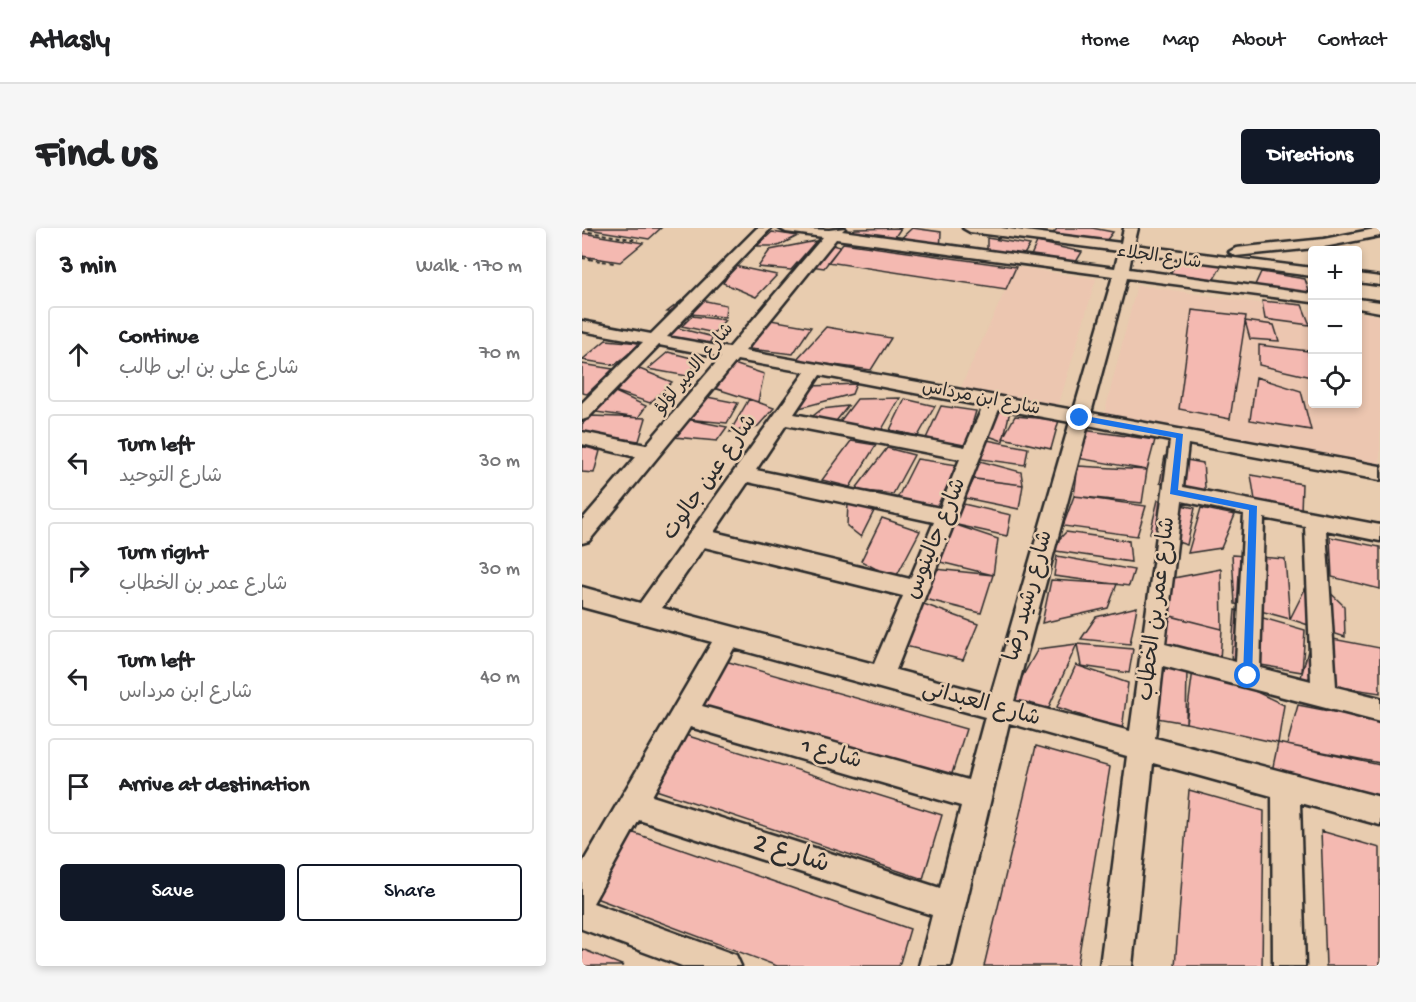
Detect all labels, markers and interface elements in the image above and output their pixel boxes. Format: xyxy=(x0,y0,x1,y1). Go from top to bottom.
text: Atlasly xyxy=(30,25,110,58)
text: Home xyxy=(1081,29,1129,54)
text: Map xyxy=(1162,29,1199,54)
text: About xyxy=(1232,29,1285,54)
text: Contact xyxy=(1318,29,1386,54)
button: Directions xyxy=(1241,129,1380,184)
text: Find us xyxy=(36,132,156,181)
street label: شارع الجلاء xyxy=(1115,242,1203,274)
map controls xyxy=(1308,246,1362,408)
button: + xyxy=(1308,246,1362,300)
text: 3 min xyxy=(60,252,116,283)
text: Walk · 170 m xyxy=(416,256,522,279)
button: − xyxy=(1308,300,1362,354)
street label: شارع الامير لؤلؤ xyxy=(650,319,739,420)
text: Continue xyxy=(119,325,199,351)
icon: ahead xyxy=(62,338,95,371)
text: 70 m xyxy=(479,343,520,366)
button: locate xyxy=(1308,354,1362,408)
text: شارع على بن ابى طالب xyxy=(119,358,299,381)
street label: شارع ابن مرداس xyxy=(920,377,1042,421)
route end xyxy=(1066,404,1092,430)
street label: شارع عين جالوت xyxy=(658,410,764,546)
text: Turn left xyxy=(119,433,193,459)
icon: left xyxy=(62,446,95,479)
text: 30 m xyxy=(479,451,520,474)
text: شارع التوحيد xyxy=(119,466,222,489)
street label: شارع جالينوس xyxy=(901,475,973,603)
street label: شارع عمر بن الخطاب xyxy=(1134,515,1182,703)
street label: شارع رشيد رضا xyxy=(1000,528,1060,664)
text: Turn right xyxy=(119,541,207,567)
icon: right xyxy=(62,554,95,587)
text: 30 m xyxy=(479,559,520,582)
text: شارع عمر بن الخطاب xyxy=(119,574,287,597)
text: Turn left xyxy=(119,649,193,675)
icon: left xyxy=(62,662,95,695)
route start xyxy=(1234,662,1260,688)
text: 40 m xyxy=(480,667,520,690)
street label: شارع العبدانى xyxy=(919,677,1043,733)
text: شارع ابن مرداس xyxy=(119,682,252,705)
street label: شارع 1 xyxy=(797,734,864,776)
icon: arrive xyxy=(62,770,95,803)
text: Arrive at destination xyxy=(119,773,309,799)
street label: شارع 2 xyxy=(749,828,833,882)
button: Save xyxy=(60,864,285,921)
button: Share xyxy=(297,864,522,921)

